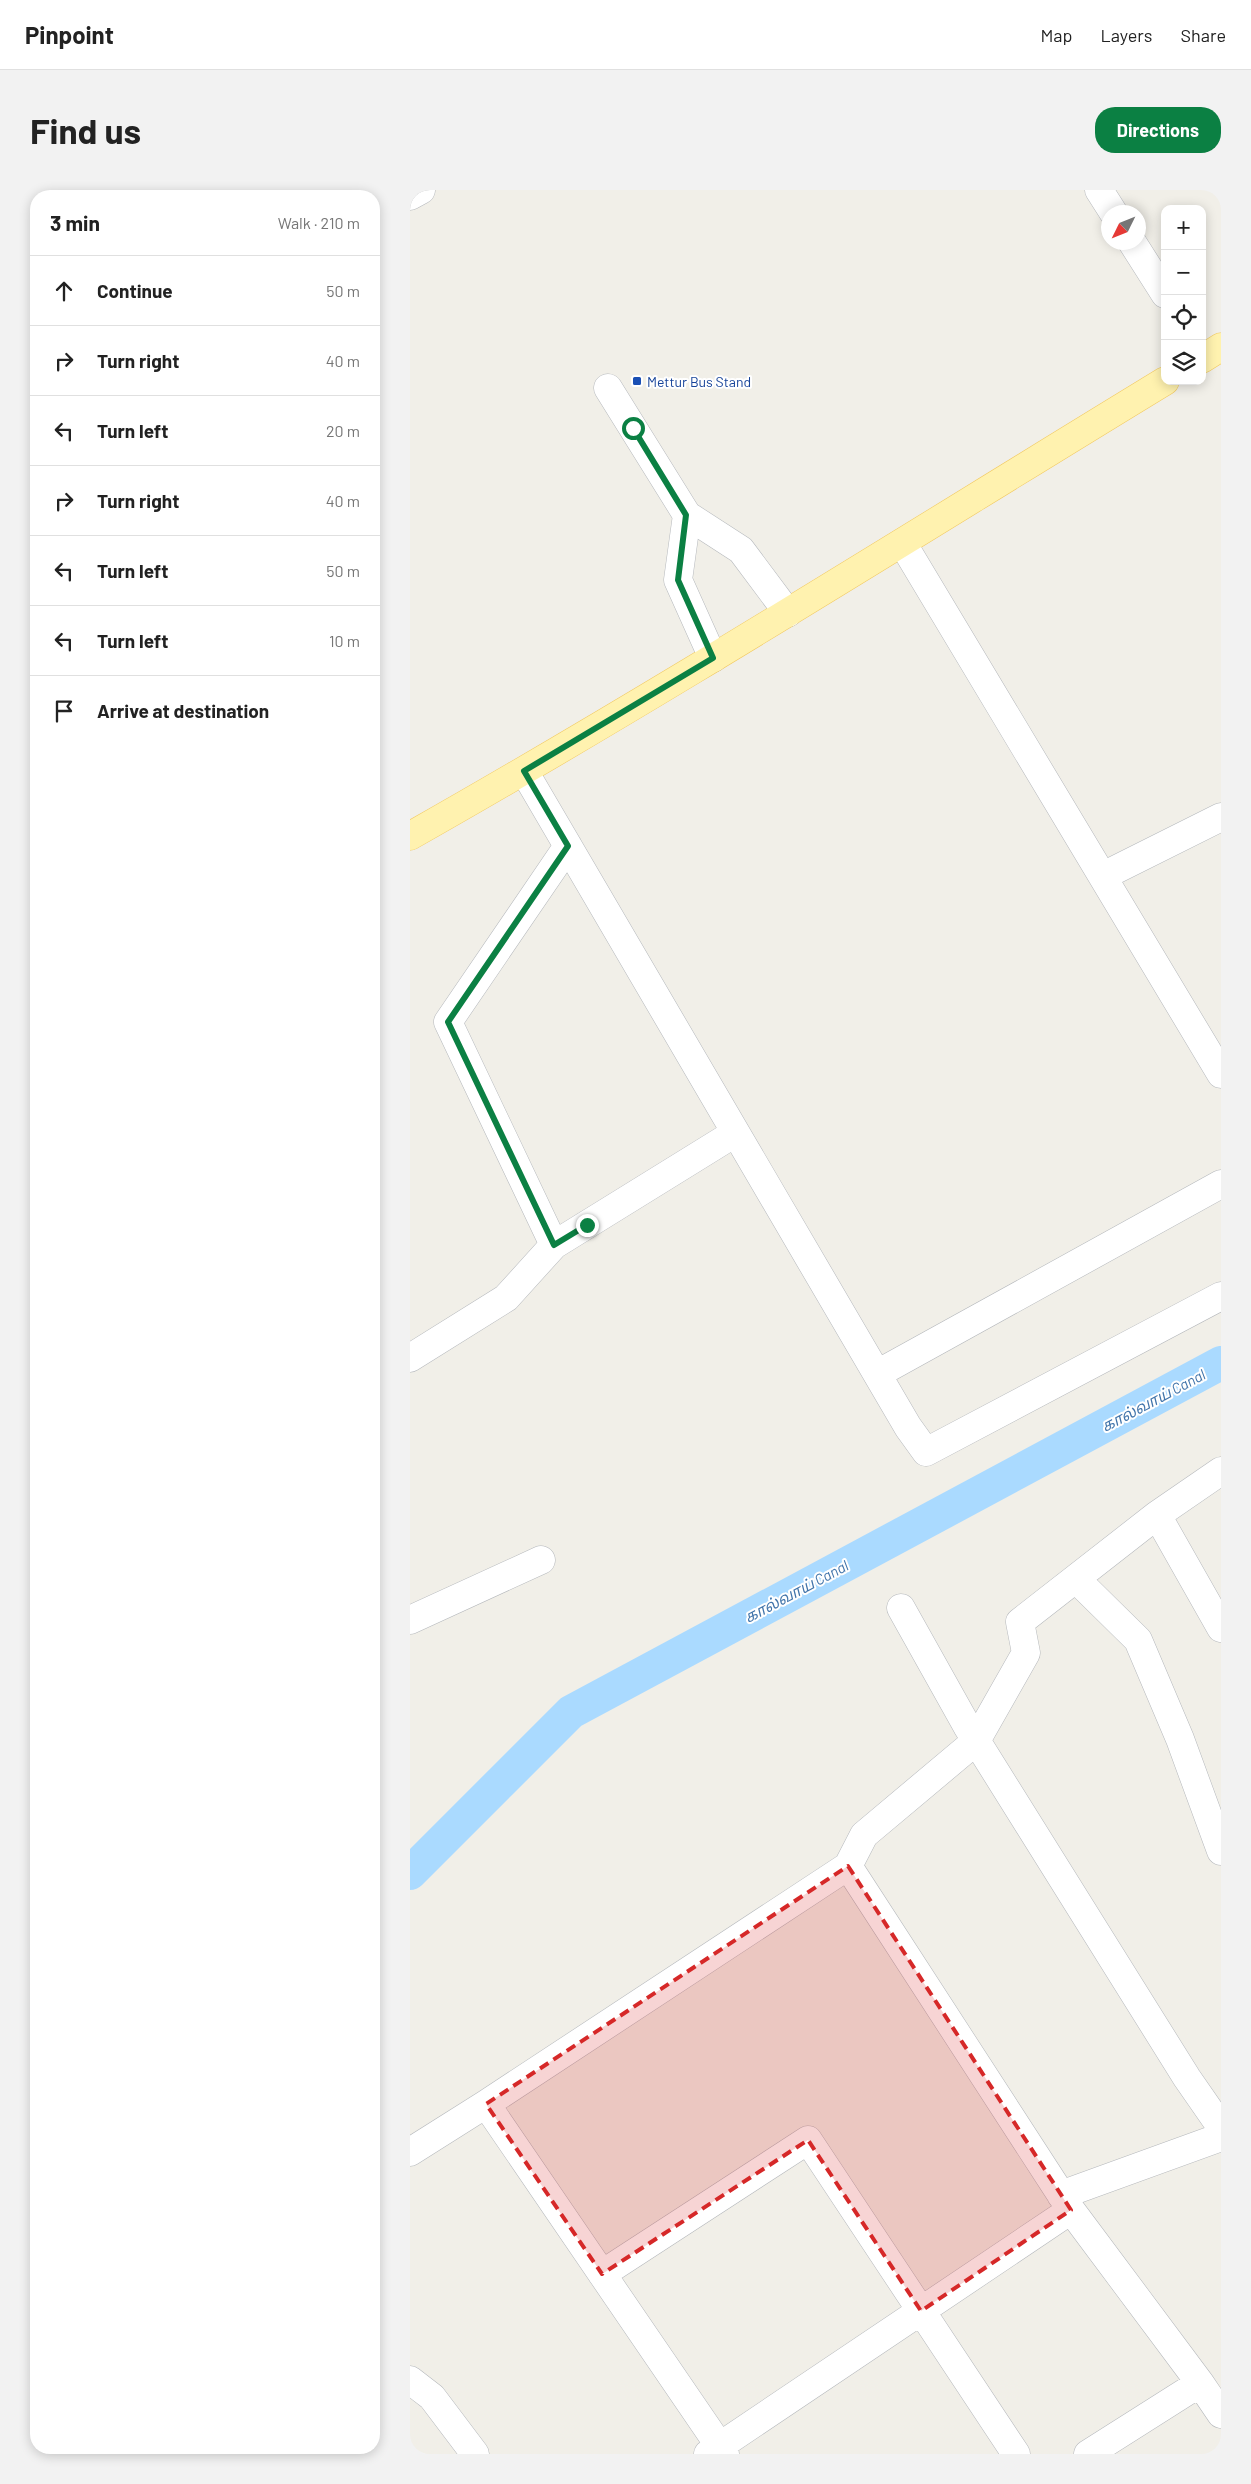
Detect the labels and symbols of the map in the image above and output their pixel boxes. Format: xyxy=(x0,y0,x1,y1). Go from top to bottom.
north arrow xyxy=(1101,205,1146,250)
place label: Mettur Bus Stand xyxy=(647,373,751,390)
marker: Mettur Bus Stand xyxy=(631,375,643,387)
route start xyxy=(622,417,645,440)
route end xyxy=(576,1214,599,1237)
water label: கால்வாய் Canal xyxy=(1098,1365,1209,1435)
water label: கால்வாய் Canal xyxy=(741,1556,852,1626)

